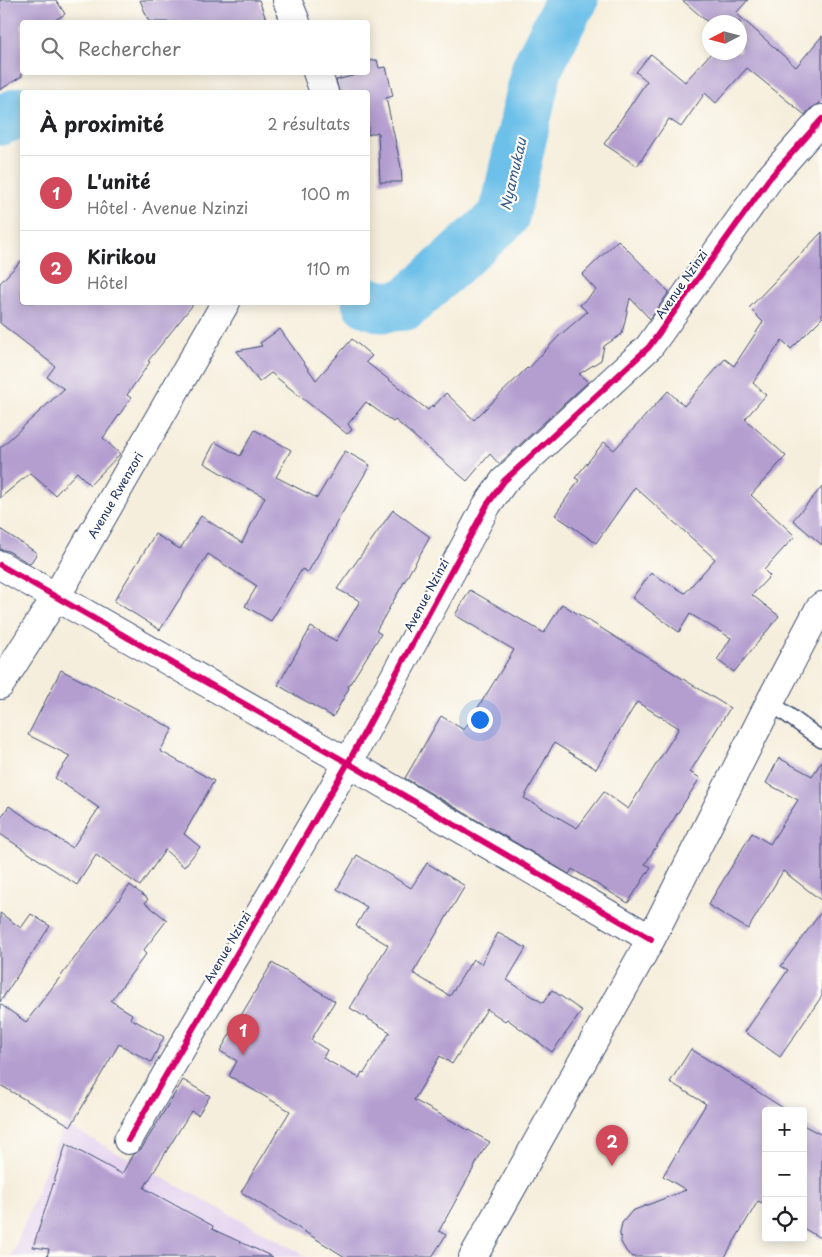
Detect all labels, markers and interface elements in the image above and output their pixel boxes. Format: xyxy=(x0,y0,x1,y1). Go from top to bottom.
north arrow xyxy=(702,15,747,60)
search box xyxy=(20,20,370,75)
icon: search xyxy=(38,34,66,62)
text: Rechercher xyxy=(78,34,181,62)
text: À proximité xyxy=(40,107,164,139)
text: 2 résultats xyxy=(267,111,350,135)
water label: Nyamukau xyxy=(494,135,532,212)
text: L'unité xyxy=(87,167,151,195)
text: 1 xyxy=(52,181,60,205)
text: 100 m xyxy=(301,181,350,205)
text: Hôtel · Avenue Nzinzi xyxy=(87,195,248,219)
text: Kirikou xyxy=(87,242,156,270)
street label: Avenue Nzinzi xyxy=(651,246,711,322)
text: 2 xyxy=(50,256,62,280)
text: 110 m xyxy=(307,256,350,280)
text: Hôtel xyxy=(87,270,128,294)
street label: Avenue Rwenzori xyxy=(83,448,147,542)
street label: Avenue Nzinzi xyxy=(399,555,453,635)
your location xyxy=(467,707,493,733)
street label: Avenue Nzinzi xyxy=(199,908,255,986)
pin: 1 xyxy=(227,1014,259,1055)
map controls xyxy=(762,1107,807,1242)
button: + xyxy=(762,1107,807,1152)
pin: 2 xyxy=(596,1125,628,1166)
button: − xyxy=(762,1152,807,1197)
button: locate xyxy=(762,1197,807,1242)

